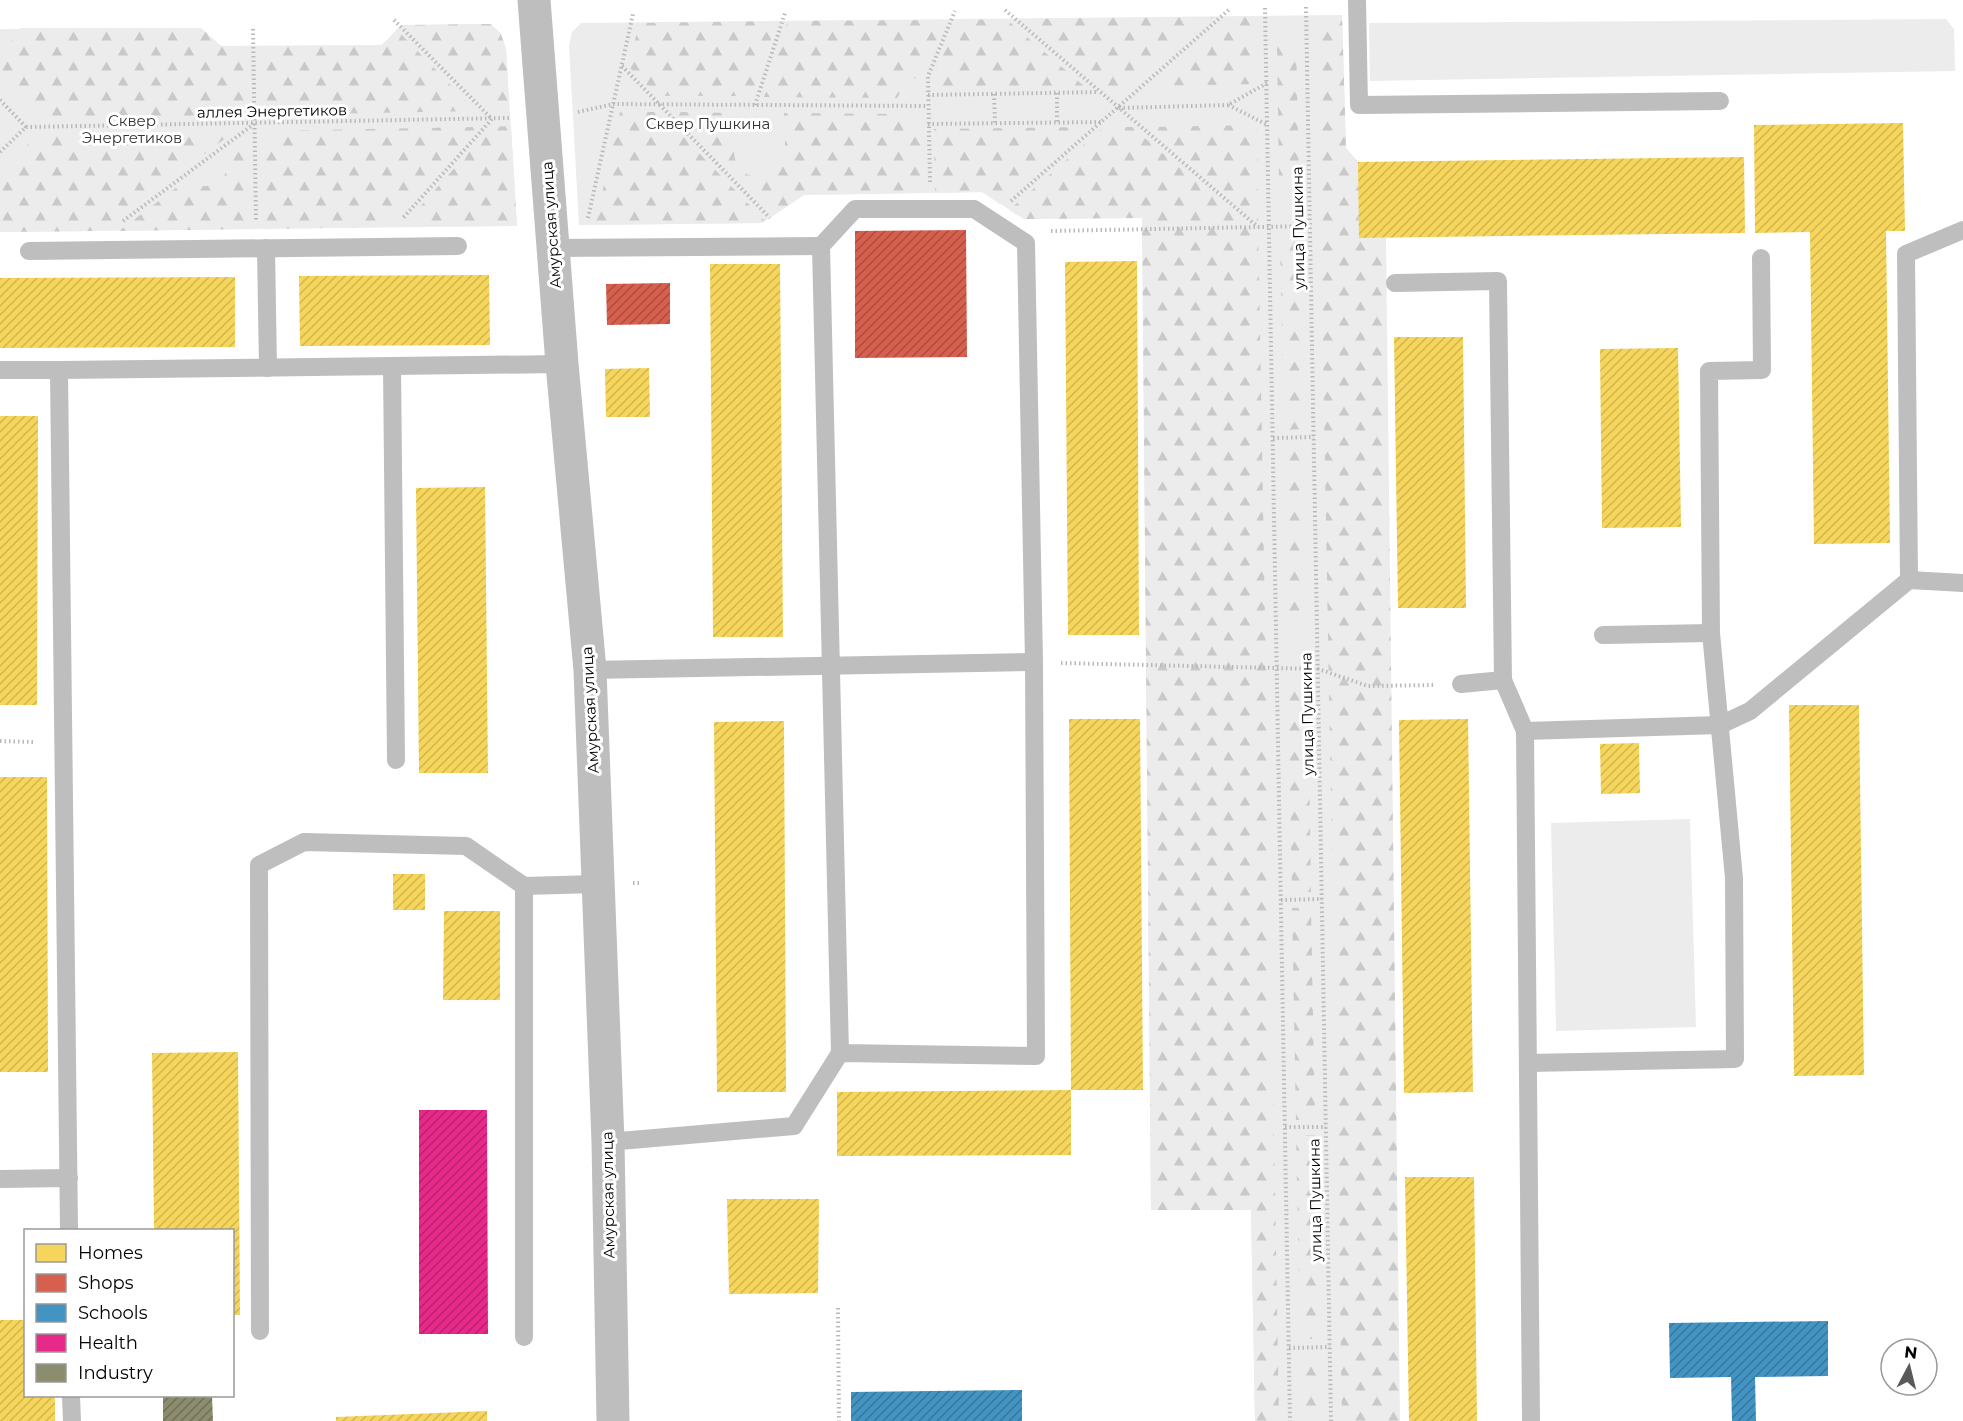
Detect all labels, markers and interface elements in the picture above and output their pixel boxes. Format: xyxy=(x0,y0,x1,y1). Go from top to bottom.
street label: аллея Энергетиков xyxy=(197,100,347,122)
park label: Сквер Энергетиков xyxy=(82,111,182,147)
park label: Сквер Пушкина xyxy=(646,114,770,133)
street label: Амурская улица xyxy=(537,161,565,289)
street label: улица Пушкина xyxy=(1287,166,1309,291)
street label: Амурская улица xyxy=(577,646,603,774)
street label: улица Пушкина xyxy=(1296,652,1318,777)
street label: Амурская улица xyxy=(597,1131,619,1259)
street label: улица Пушкина xyxy=(1304,1138,1326,1263)
legend xyxy=(24,1229,234,1397)
text: Homes xyxy=(78,1242,143,1264)
text: Shops xyxy=(78,1272,134,1294)
text: Schools xyxy=(78,1302,148,1324)
text: Health xyxy=(78,1332,138,1354)
north arrow xyxy=(1879,1337,1939,1397)
text: N xyxy=(1903,1342,1918,1363)
text: Industry xyxy=(78,1362,153,1384)

